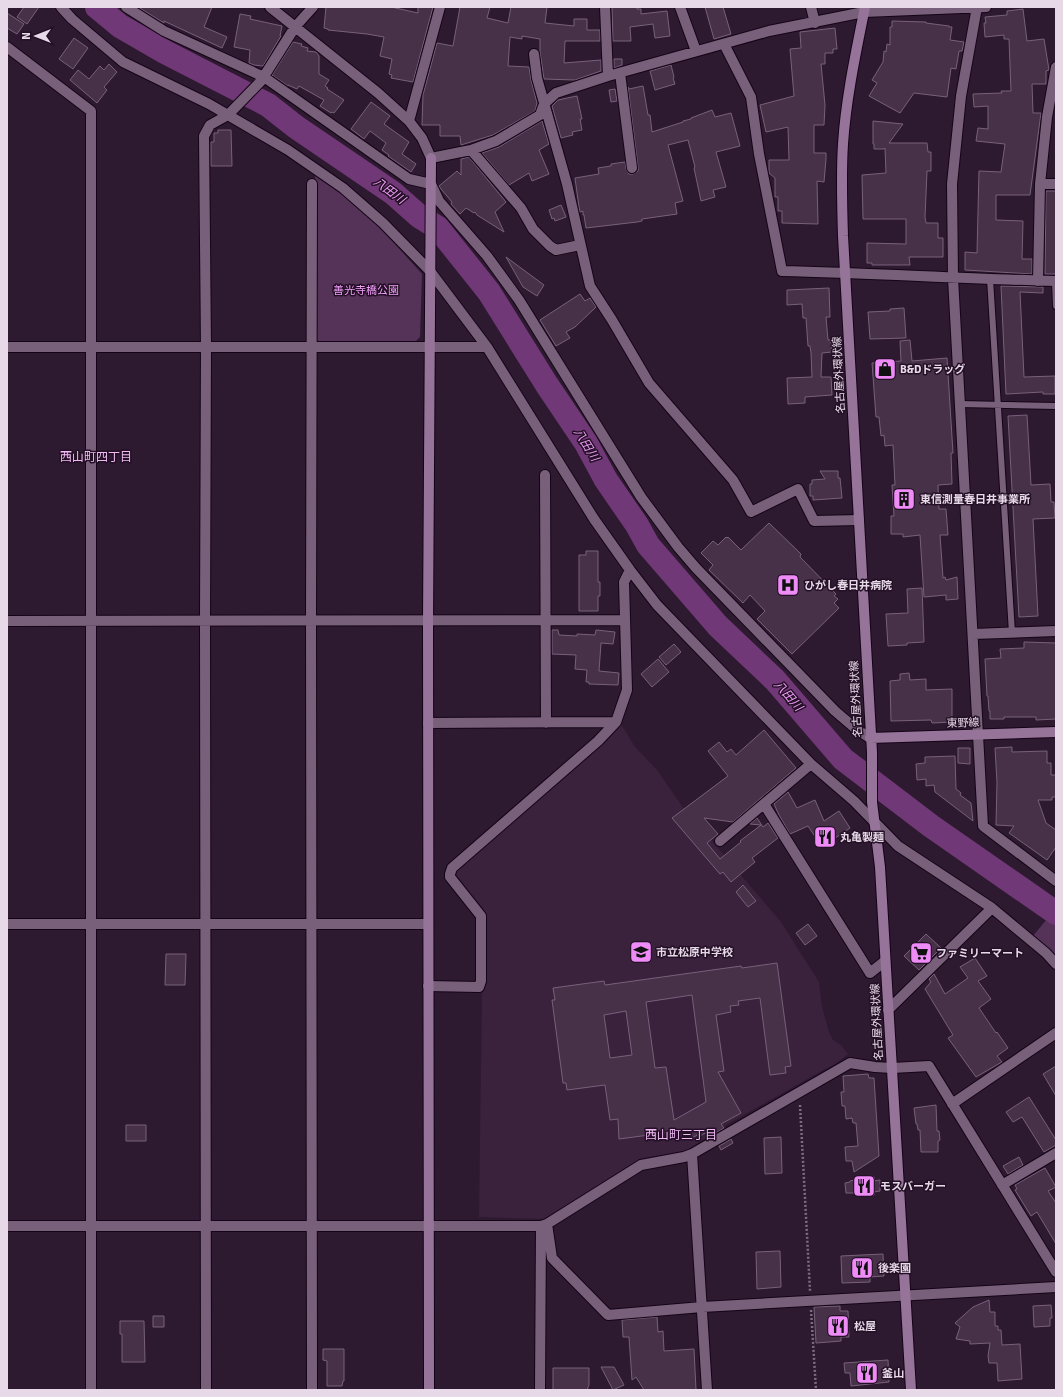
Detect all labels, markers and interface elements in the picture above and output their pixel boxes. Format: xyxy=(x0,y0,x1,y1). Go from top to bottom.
north arrow xyxy=(16,16,56,56)
text: N xyxy=(20,32,33,40)
water label: 八田川 xyxy=(370,174,410,209)
park label: 善光寺橋公園 xyxy=(333,284,399,297)
street label: 名古屋外環状線 xyxy=(830,336,848,414)
shop icon: B&Dドラッグ xyxy=(872,356,898,382)
place label: B&Dドラッグ xyxy=(900,363,965,376)
water label: 八田川 xyxy=(570,426,603,466)
district label: 西山町四丁目 xyxy=(60,450,132,465)
building icon: 東信測量春日井事業所 xyxy=(891,486,917,512)
place label: 東信測量春日井事業所 xyxy=(920,493,1030,506)
hospital icon: ひがし春日井病院 xyxy=(775,572,801,598)
place label: ひがし春日井病院 xyxy=(804,579,892,592)
street label: 名古屋外環状線 xyxy=(847,660,865,738)
water label: 八田川 xyxy=(771,677,807,716)
street label: 東野線 xyxy=(946,716,980,730)
restaurant icon: 丸亀製麺 xyxy=(812,824,838,850)
place label: 丸亀製麺 xyxy=(840,831,884,844)
school or university icon: 市立松原中学校 xyxy=(628,939,654,965)
supermarket icon: ファミリーマート xyxy=(908,940,934,966)
place label: 市立松原中学校 xyxy=(656,946,733,959)
place label: ファミリーマート xyxy=(936,947,1024,960)
street label: 名古屋外環状線 xyxy=(868,983,886,1061)
district label: 西山町三丁目 xyxy=(645,1128,717,1143)
restaurant icon: モスバーガー xyxy=(851,1173,877,1199)
place label: モスバーガー xyxy=(880,1180,946,1193)
restaurant icon: 後楽園 xyxy=(849,1255,875,1281)
place label: 後楽園 xyxy=(878,1262,911,1275)
restaurant icon: 松屋 xyxy=(825,1313,851,1339)
place label: 松屋 xyxy=(854,1320,876,1333)
restaurant icon: 釜山 xyxy=(854,1360,880,1386)
place label: 釜山 xyxy=(882,1367,904,1380)

